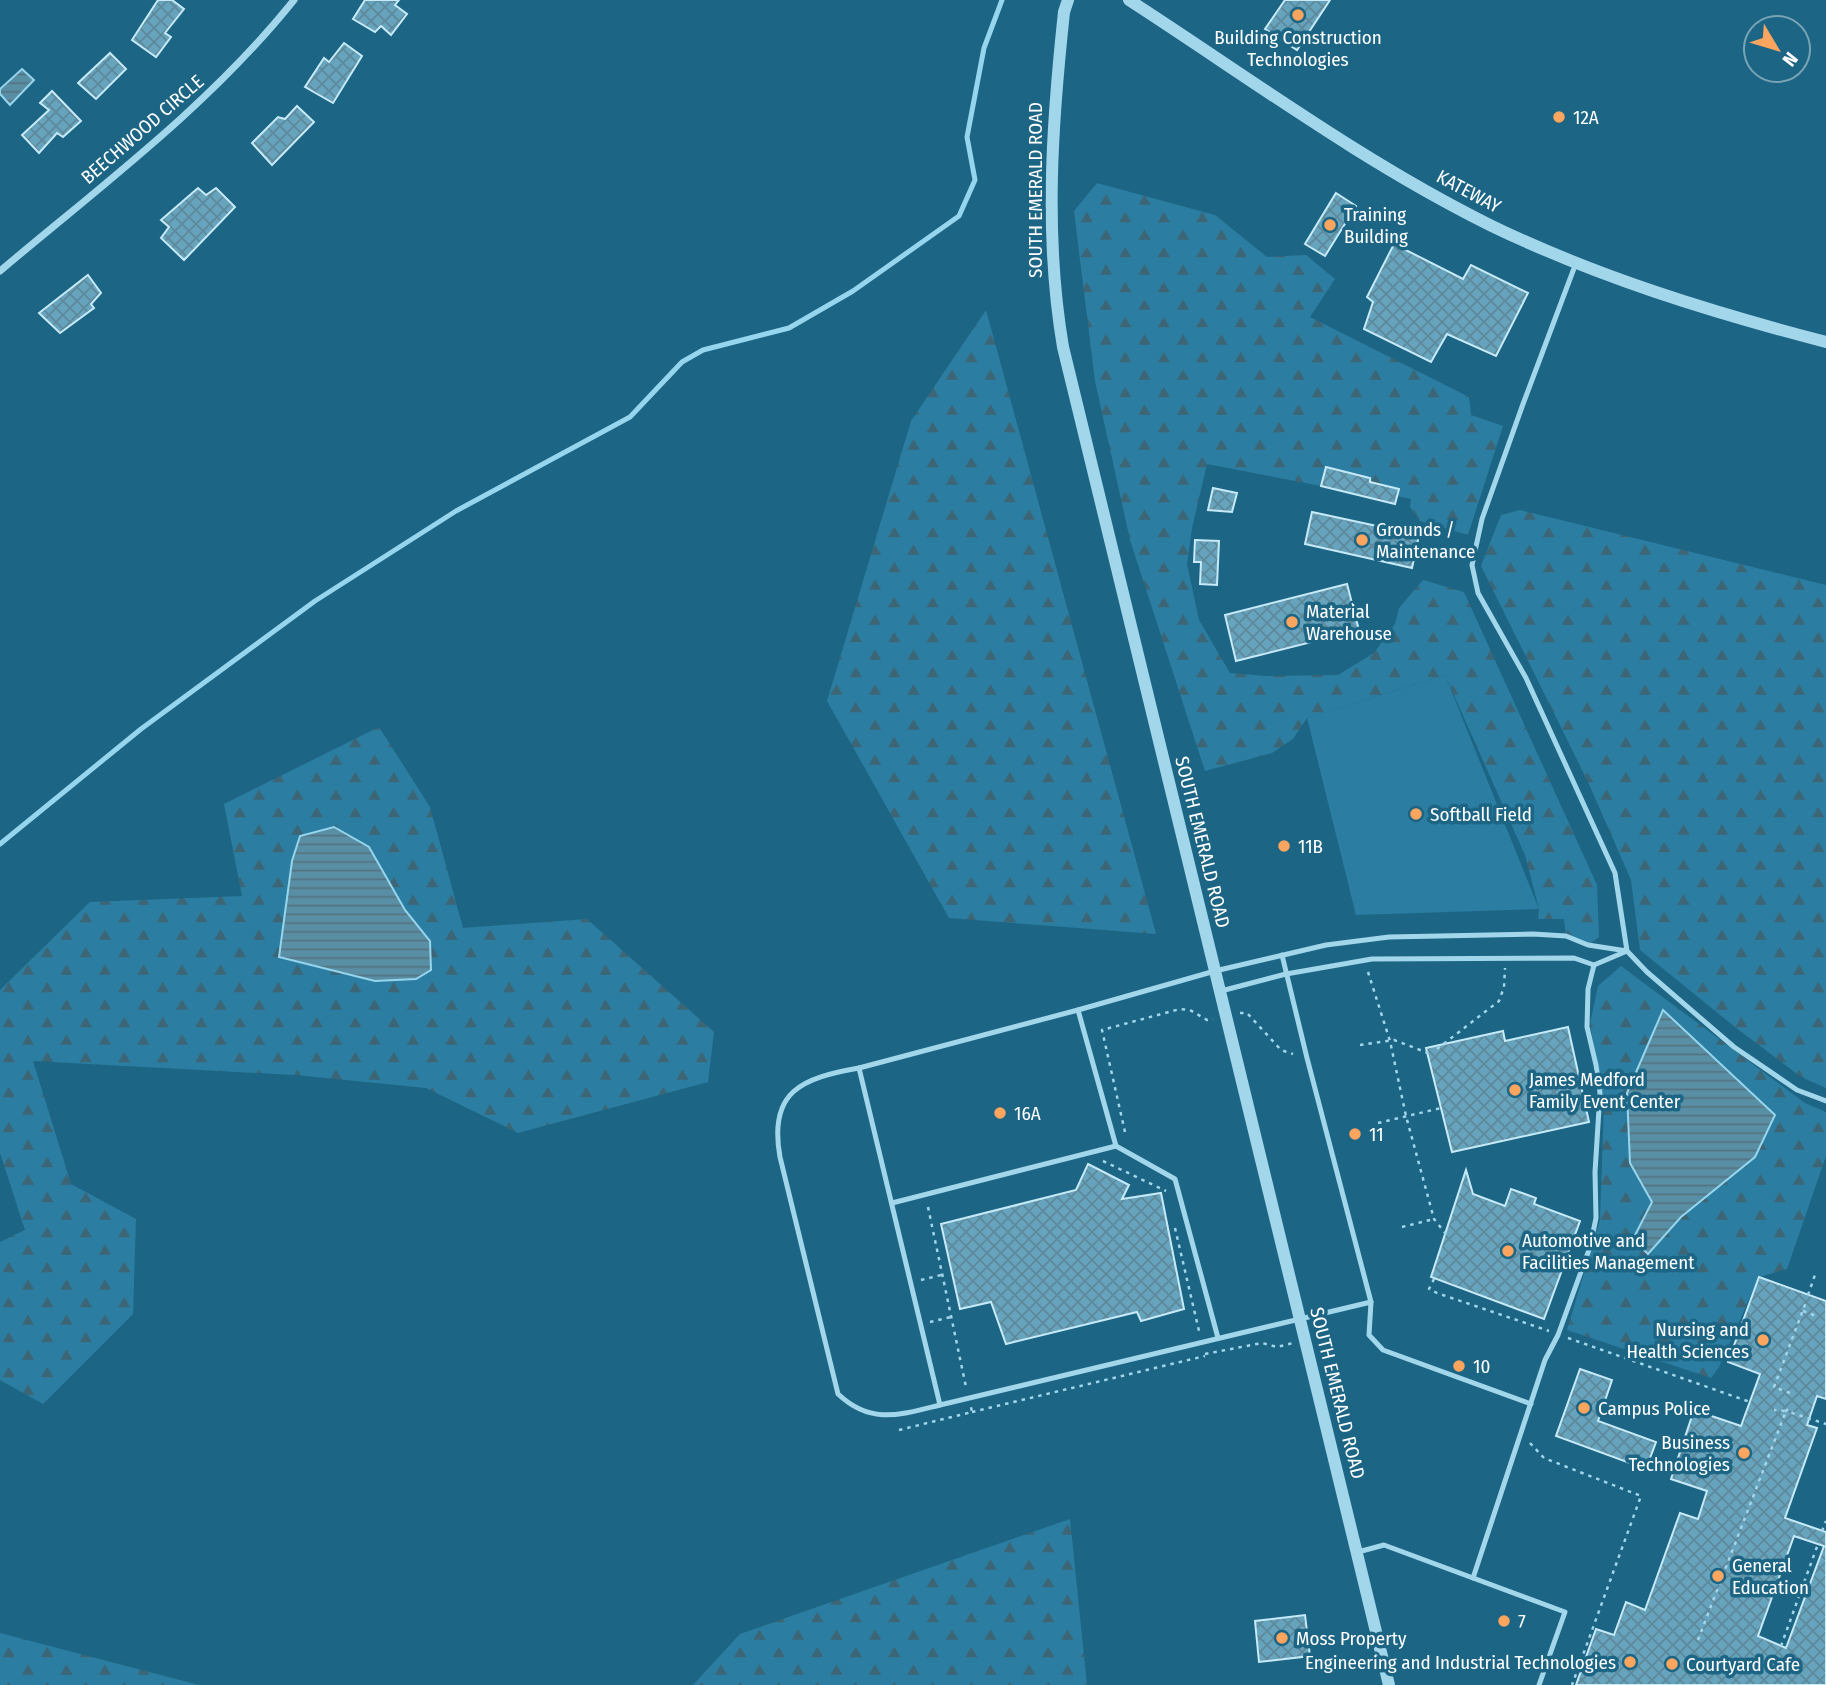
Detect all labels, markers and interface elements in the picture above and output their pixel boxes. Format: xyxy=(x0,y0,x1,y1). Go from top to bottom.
marker: Building Construction Technologies xyxy=(1290,7,1306,23)
north arrow xyxy=(1742,14,1812,84)
place label: Building Construction Technologies xyxy=(1214,26,1382,71)
text: N xyxy=(1777,48,1803,71)
street label: BEECHWOOD CIRCLE xyxy=(76,70,208,189)
street label: SOUTH EMERALD ROAD xyxy=(1024,102,1047,278)
place label: 12A xyxy=(1573,106,1599,129)
marker: 12A xyxy=(1551,109,1567,125)
street label: KATEWAY xyxy=(1433,165,1505,218)
place label: Training Building xyxy=(1344,203,1408,248)
marker: Training Building xyxy=(1322,217,1338,233)
place label: Grounds / Maintenance xyxy=(1376,518,1475,563)
marker: Grounds / Maintenance xyxy=(1354,532,1370,548)
place label: Material Warehouse xyxy=(1306,600,1392,645)
marker: Material Warehouse xyxy=(1284,614,1300,630)
street label: SOUTH EMERALD ROAD xyxy=(1170,754,1235,930)
place label: Softball Field xyxy=(1430,803,1532,826)
marker: Softball Field xyxy=(1408,806,1424,822)
place label: 11B xyxy=(1298,835,1323,858)
marker: 11B xyxy=(1276,838,1292,854)
place label: James Medford Family Event Center xyxy=(1529,1068,1681,1113)
marker: James Medford Family Event Center xyxy=(1507,1082,1523,1098)
place label: 16A xyxy=(1014,1102,1041,1125)
marker: 16A xyxy=(992,1105,1008,1121)
place label: 11 xyxy=(1369,1123,1384,1146)
marker: 11 xyxy=(1347,1126,1363,1142)
place label: Automotive and Facilities Management xyxy=(1522,1229,1695,1274)
marker: Automotive and Facilities Management xyxy=(1500,1243,1516,1259)
street label: SOUTH EMERALD ROAD xyxy=(1305,1305,1370,1481)
place label: Nursing and Health Sciences xyxy=(1626,1318,1749,1363)
marker: Nursing and Health Sciences xyxy=(1755,1332,1771,1348)
place label: 10 xyxy=(1473,1355,1490,1378)
marker: 10 xyxy=(1451,1358,1467,1374)
place label: Campus Police xyxy=(1598,1397,1710,1420)
marker: Campus Police xyxy=(1576,1400,1592,1416)
place label: Business Technologies xyxy=(1629,1431,1730,1476)
marker: Business Technologies xyxy=(1736,1445,1752,1461)
place label: General Education xyxy=(1732,1554,1809,1599)
marker: General Education xyxy=(1710,1568,1726,1584)
place label: 7 xyxy=(1518,1610,1526,1633)
marker: 7 xyxy=(1496,1613,1512,1629)
place label: Moss Property xyxy=(1296,1627,1407,1650)
marker: Moss Property xyxy=(1274,1630,1290,1646)
place label: Engineering and Industrial Technologies xyxy=(1305,1651,1616,1674)
place label: Courtyard Cafe xyxy=(1686,1653,1800,1676)
marker: Engineering and Industrial Technologies xyxy=(1622,1654,1638,1670)
marker: Courtyard Cafe xyxy=(1664,1656,1680,1672)

